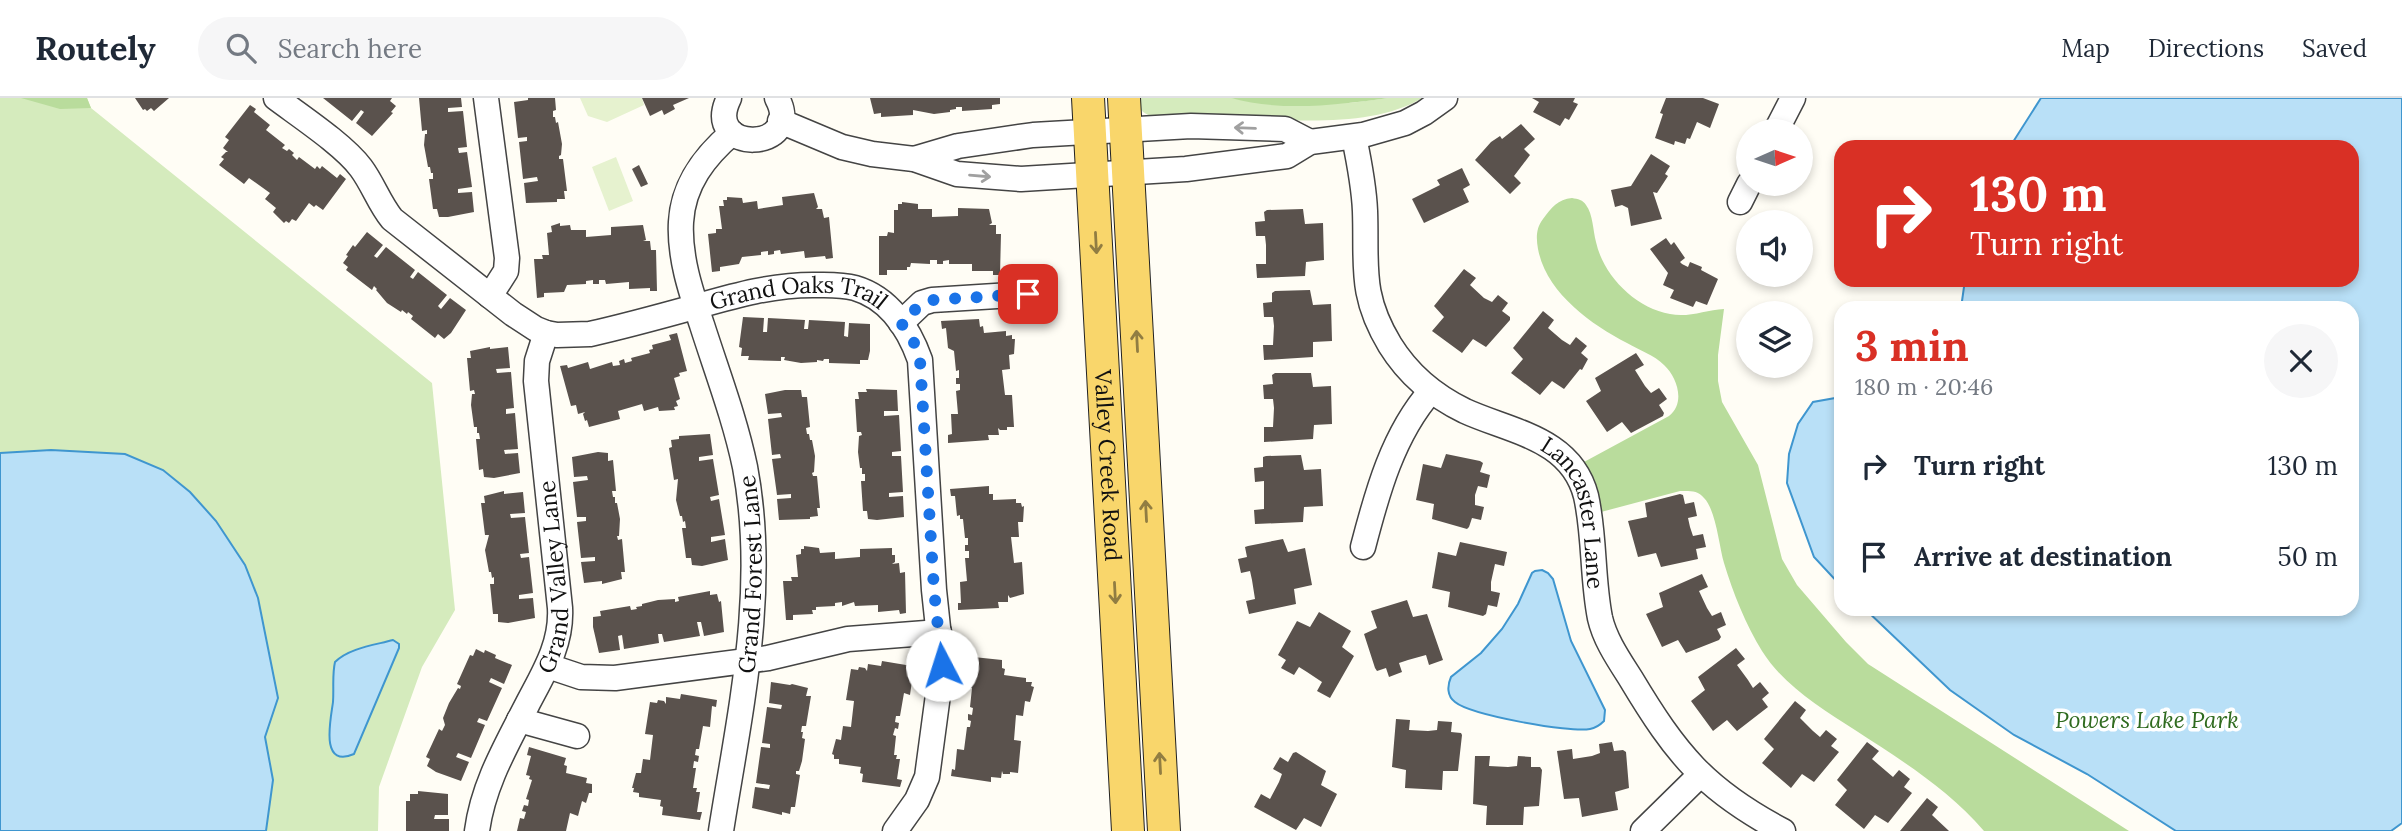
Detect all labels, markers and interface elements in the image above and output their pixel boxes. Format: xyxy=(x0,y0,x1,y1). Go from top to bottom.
search box xyxy=(198,17,688,80)
text: Routely xyxy=(35,27,156,69)
icon: search xyxy=(222,29,260,67)
text: Search here xyxy=(278,32,422,65)
text: Map xyxy=(2061,33,2110,64)
text: Directions xyxy=(2148,33,2264,64)
text: Saved xyxy=(2302,33,2367,64)
north arrow xyxy=(1736,119,1813,196)
map controls xyxy=(1736,119,1813,378)
one-way arrow xyxy=(1234,121,1257,134)
text: 130 m xyxy=(1970,162,2106,224)
icon: right xyxy=(1855,168,1946,259)
one-way arrow xyxy=(968,170,990,183)
button: sound xyxy=(1736,210,1813,287)
text: Turn right xyxy=(1970,223,2123,264)
one-way arrow xyxy=(1090,232,1103,254)
pin xyxy=(998,264,1058,324)
street label: Grand Oaks Trail xyxy=(706,270,894,316)
icon: arrive xyxy=(1009,275,1047,313)
button: layers xyxy=(1736,301,1813,378)
text: 3 min xyxy=(1855,319,1969,373)
button: close xyxy=(2264,324,2338,398)
one-way arrow xyxy=(1131,330,1144,353)
street label: Valley Creek Road xyxy=(1089,368,1128,562)
text: 180 m · 20:46 xyxy=(1855,372,1993,401)
street label: Lancaster Lane xyxy=(1536,430,1611,590)
icon: right xyxy=(1855,447,1893,485)
text: Turn right xyxy=(1914,449,2045,482)
text: 130 m xyxy=(2268,449,2338,482)
street label: Grand Forest Lane xyxy=(731,473,768,675)
street label: Grand Valley Lane xyxy=(531,479,574,678)
one-way arrow xyxy=(1140,500,1153,523)
icon: arrive xyxy=(1855,538,1893,576)
text: Arrive at destination xyxy=(1914,540,2172,573)
text: 50 m xyxy=(2278,540,2338,573)
one-way arrow xyxy=(1109,581,1122,604)
position arrow xyxy=(905,628,979,702)
park label: Powers Lake Park xyxy=(2055,705,2239,734)
one-way arrow xyxy=(1153,752,1166,775)

